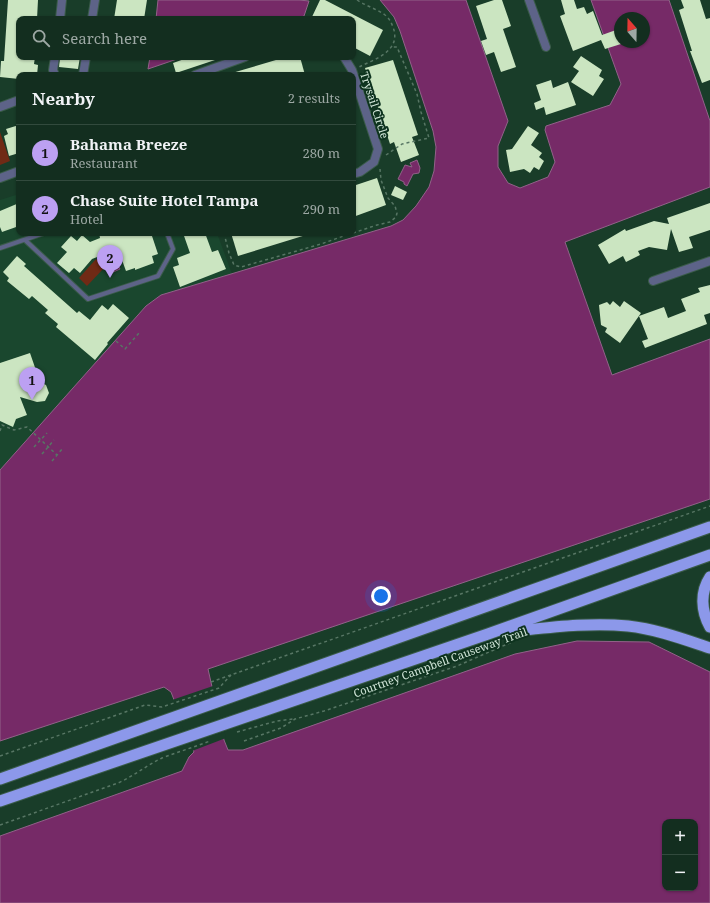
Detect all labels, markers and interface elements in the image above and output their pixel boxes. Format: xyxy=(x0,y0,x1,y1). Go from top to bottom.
north arrow xyxy=(614,12,650,48)
search box xyxy=(16,16,356,60)
icon: search xyxy=(30,27,52,49)
text: Search here xyxy=(62,28,147,48)
street label: Trysail Circle xyxy=(357,70,393,140)
text: Nearby xyxy=(32,87,95,110)
text: 2 results xyxy=(288,89,340,107)
text: Bahama Breeze xyxy=(70,134,187,154)
text: 1 xyxy=(41,144,49,162)
text: 280 m xyxy=(303,144,340,162)
text: Restaurant xyxy=(70,154,138,172)
text: Chase Suite Hotel Tampa xyxy=(70,190,258,210)
text: 2 xyxy=(41,200,49,218)
text: 290 m xyxy=(303,200,340,218)
text: Hotel xyxy=(70,210,103,228)
pin: 2 xyxy=(97,245,123,278)
pin: 1 xyxy=(19,367,45,400)
your location xyxy=(371,586,391,606)
street label: Courtney Campbell Causeway Trail xyxy=(351,623,529,700)
map controls xyxy=(662,819,698,891)
button: + xyxy=(662,819,698,855)
button: − xyxy=(662,855,698,891)

